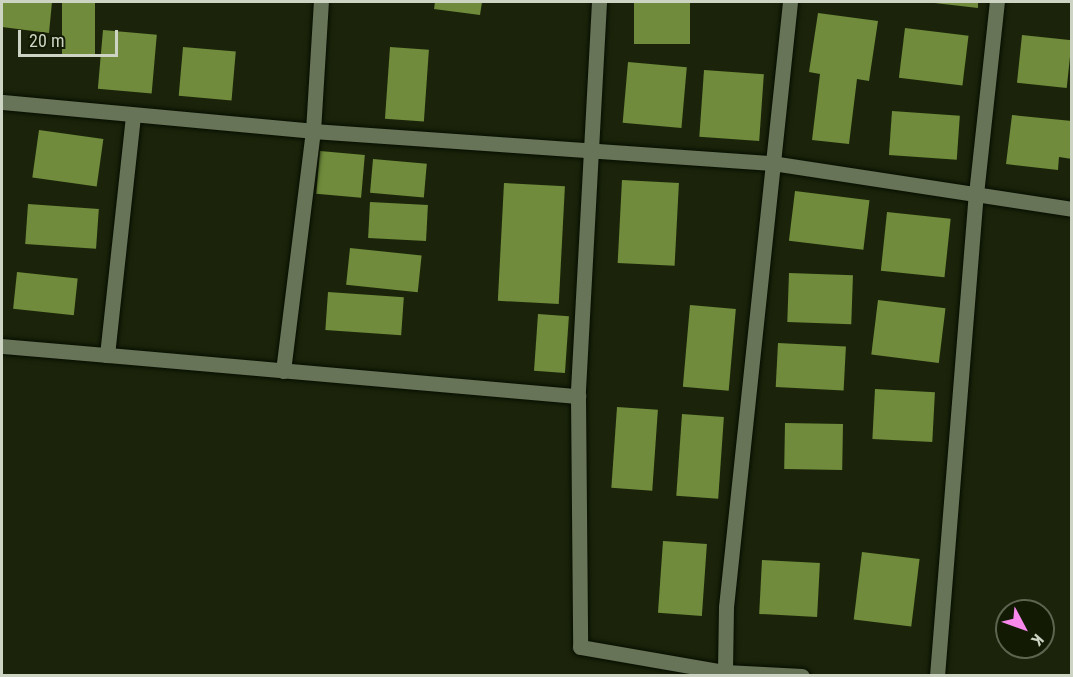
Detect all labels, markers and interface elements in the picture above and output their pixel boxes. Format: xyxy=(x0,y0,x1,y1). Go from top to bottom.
scale bar xyxy=(21,18,122,56)
text: 20 m xyxy=(29,30,64,51)
north arrow xyxy=(995,599,1055,659)
text: K xyxy=(1027,630,1048,649)

